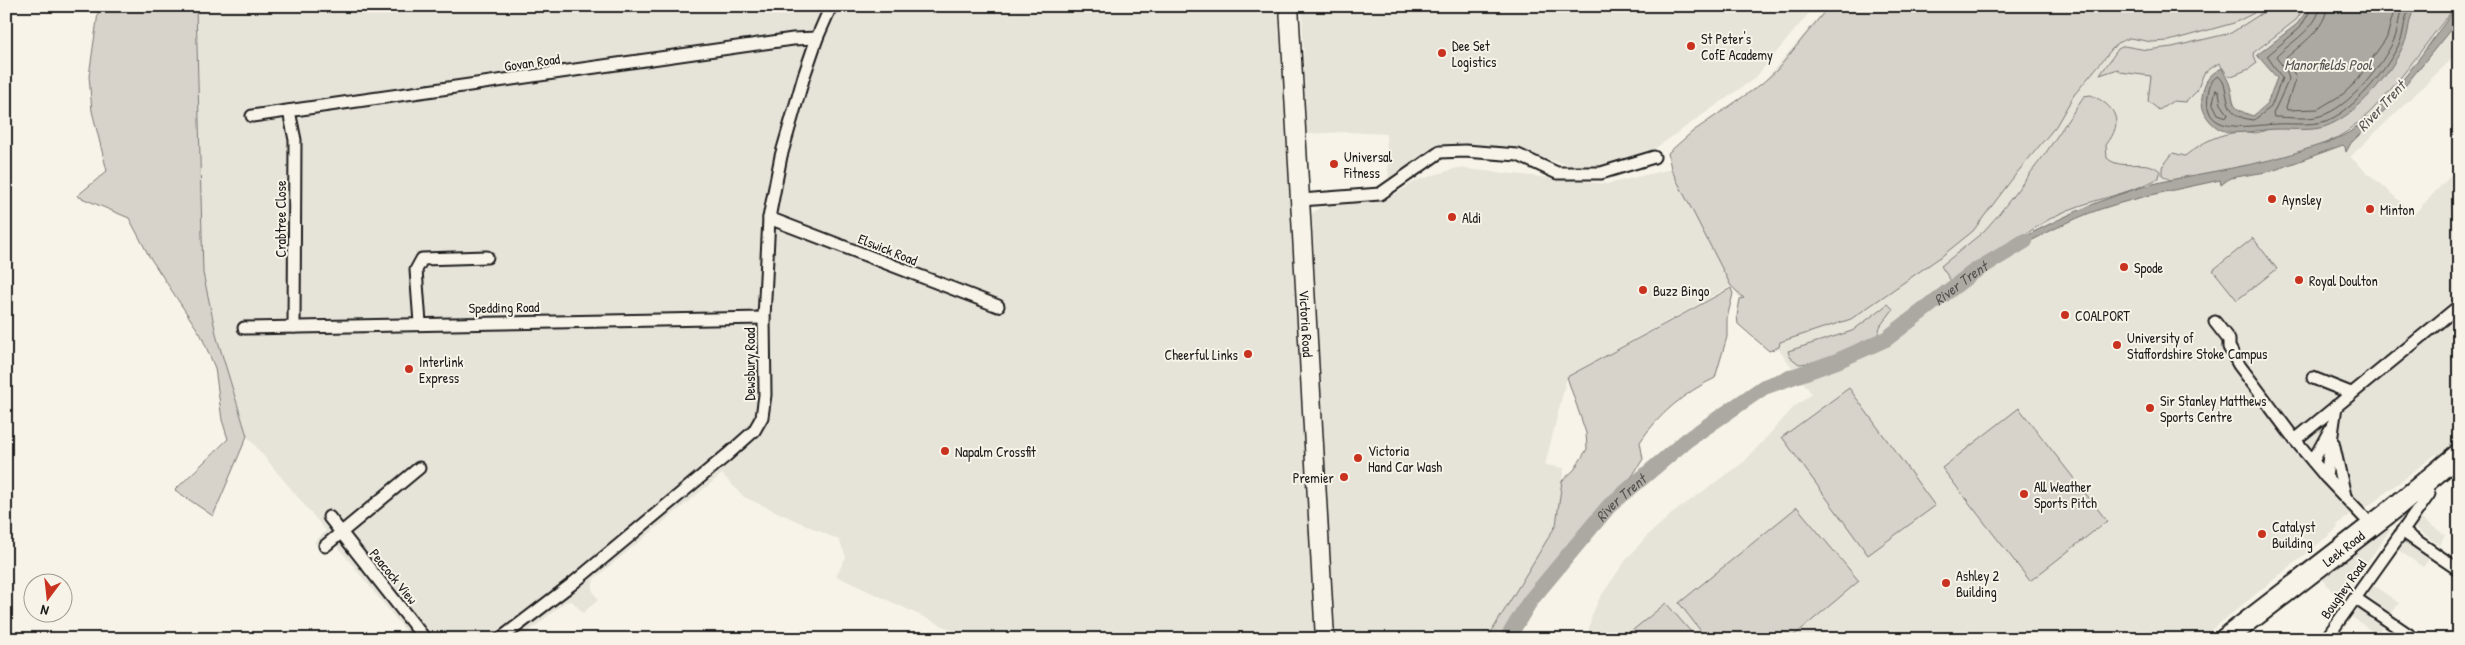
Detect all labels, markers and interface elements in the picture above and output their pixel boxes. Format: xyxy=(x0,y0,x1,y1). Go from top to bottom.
place label: St Peter's CofE Academy xyxy=(1701,29,1773,65)
place label: Dee Set Logistics xyxy=(1452,36,1496,72)
marker: St Peter's CofE Academy xyxy=(1685,40,1697,52)
marker: Dee Set Logistics xyxy=(1436,47,1448,59)
street label: Govan Road xyxy=(503,49,562,75)
water label: Manorfields Pool xyxy=(2284,54,2373,75)
water label: River Trent xyxy=(2352,74,2412,136)
place label: Universal Fitness xyxy=(1343,147,1393,182)
marker: Universal Fitness xyxy=(1328,158,1340,170)
street label: Crabtree Close xyxy=(271,180,290,257)
place label: Aynsley xyxy=(2282,190,2322,210)
marker: Aynsley xyxy=(2266,193,2278,205)
place label: Minton xyxy=(2380,200,2415,219)
marker: Minton xyxy=(2364,203,2376,215)
place label: Aldi xyxy=(1462,208,1481,227)
marker: Aldi xyxy=(1446,211,1458,223)
street label: Elswick Road xyxy=(856,229,921,270)
water label: River Trent xyxy=(1929,254,1993,310)
place label: Spode xyxy=(2134,258,2164,278)
marker: Spode xyxy=(2118,261,2130,273)
place label: Royal Doulton xyxy=(2309,271,2378,291)
marker: Royal Doulton xyxy=(2293,274,2305,286)
place label: Buzz Bingo xyxy=(1653,281,1710,301)
marker: Buzz Bingo xyxy=(1637,284,1649,296)
street label: Victoria Road xyxy=(1296,289,1318,358)
street label: Spedding Road xyxy=(468,297,540,318)
place label: COALPORT xyxy=(2075,306,2130,325)
marker: COALPORT xyxy=(2059,309,2071,321)
street label: Dewsbury Road xyxy=(740,327,760,400)
place label: University of Staffordshire Stoke Campus xyxy=(2127,328,2267,364)
marker: University of Staffordshire Stoke Campus xyxy=(2111,339,2123,351)
place label: Cheerful Links xyxy=(1164,345,1238,364)
marker: Cheerful Links xyxy=(1242,348,1254,360)
place label: Interlink Express xyxy=(419,352,464,388)
marker: Interlink Express xyxy=(403,363,415,375)
place label: Sir Stanley Matthews Sports Centre xyxy=(2160,391,2266,427)
marker: Sir Stanley Matthews Sports Centre xyxy=(2144,402,2156,414)
place label: Victoria Hand Car Wash xyxy=(1368,441,1442,476)
place label: Napalm Crossfit xyxy=(955,442,1036,462)
marker: Napalm Crossfit xyxy=(939,445,951,457)
marker: Victoria Hand Car Wash xyxy=(1352,452,1364,464)
water label: River Trent xyxy=(1590,467,1652,526)
place label: Premier xyxy=(1293,468,1335,487)
marker: Premier xyxy=(1338,471,1350,483)
place label: All Weather Sports Pitch xyxy=(2034,477,2097,513)
marker: All Weather Sports Pitch xyxy=(2018,488,2030,500)
place label: Catalyst Building xyxy=(2272,517,2315,553)
street label: Leek Road xyxy=(2318,525,2368,570)
marker: Catalyst Building xyxy=(2256,528,2268,540)
street label: Peacock View xyxy=(366,544,423,608)
street label: Boughey Road xyxy=(2316,555,2371,623)
place label: Ashley 2 Building xyxy=(1956,566,2000,602)
north arrow xyxy=(22,572,72,622)
marker: Ashley 2 Building xyxy=(1940,577,1952,589)
text: N xyxy=(38,601,51,621)

